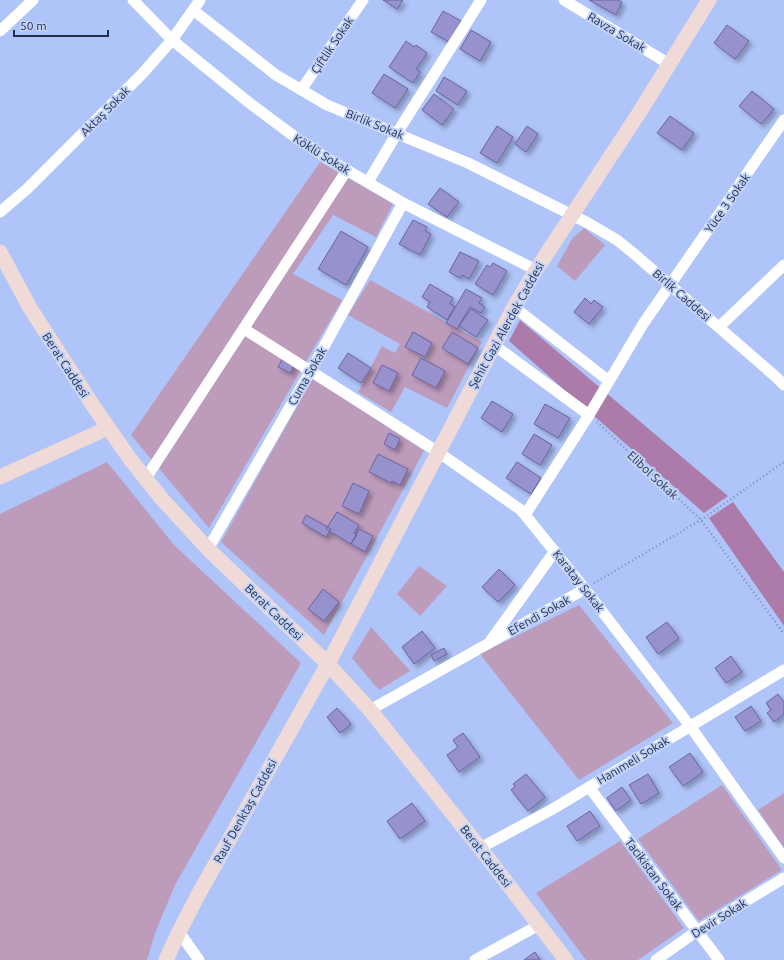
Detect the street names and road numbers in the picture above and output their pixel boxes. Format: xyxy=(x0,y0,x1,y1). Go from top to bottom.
street label: Ravza Sokak xyxy=(586,10,648,54)
street label: Çiftlik Sokak xyxy=(308,14,356,76)
street label: Aktaş Sokak xyxy=(78,84,132,138)
street label: Birlik Sokak xyxy=(344,106,406,142)
street label: Köklü Sokak xyxy=(291,131,353,177)
street label: Yüce 3 Sokak xyxy=(702,171,752,235)
street label: Şehit Gazi Alerdek Caddesi xyxy=(466,260,546,390)
street label: Birlik Caddesi xyxy=(650,266,714,324)
street label: Berat Caddesi xyxy=(40,330,92,400)
street label: Cuma Sokak xyxy=(285,345,329,407)
street label: Elibol Sokak xyxy=(625,448,681,502)
street label: Karatay Sokak xyxy=(551,547,607,615)
street label: Berat Caddesi xyxy=(243,581,305,643)
street label: Efendi Sokak xyxy=(506,593,572,637)
street label: Hanımeli Sokak xyxy=(595,733,671,787)
street label: Rauf Denktaş Caddesi xyxy=(211,757,279,865)
street label: Berat Caddesi xyxy=(458,823,514,890)
street label: Tacikistan Sokak xyxy=(623,835,685,913)
street label: Devir Sokak xyxy=(689,896,749,940)

